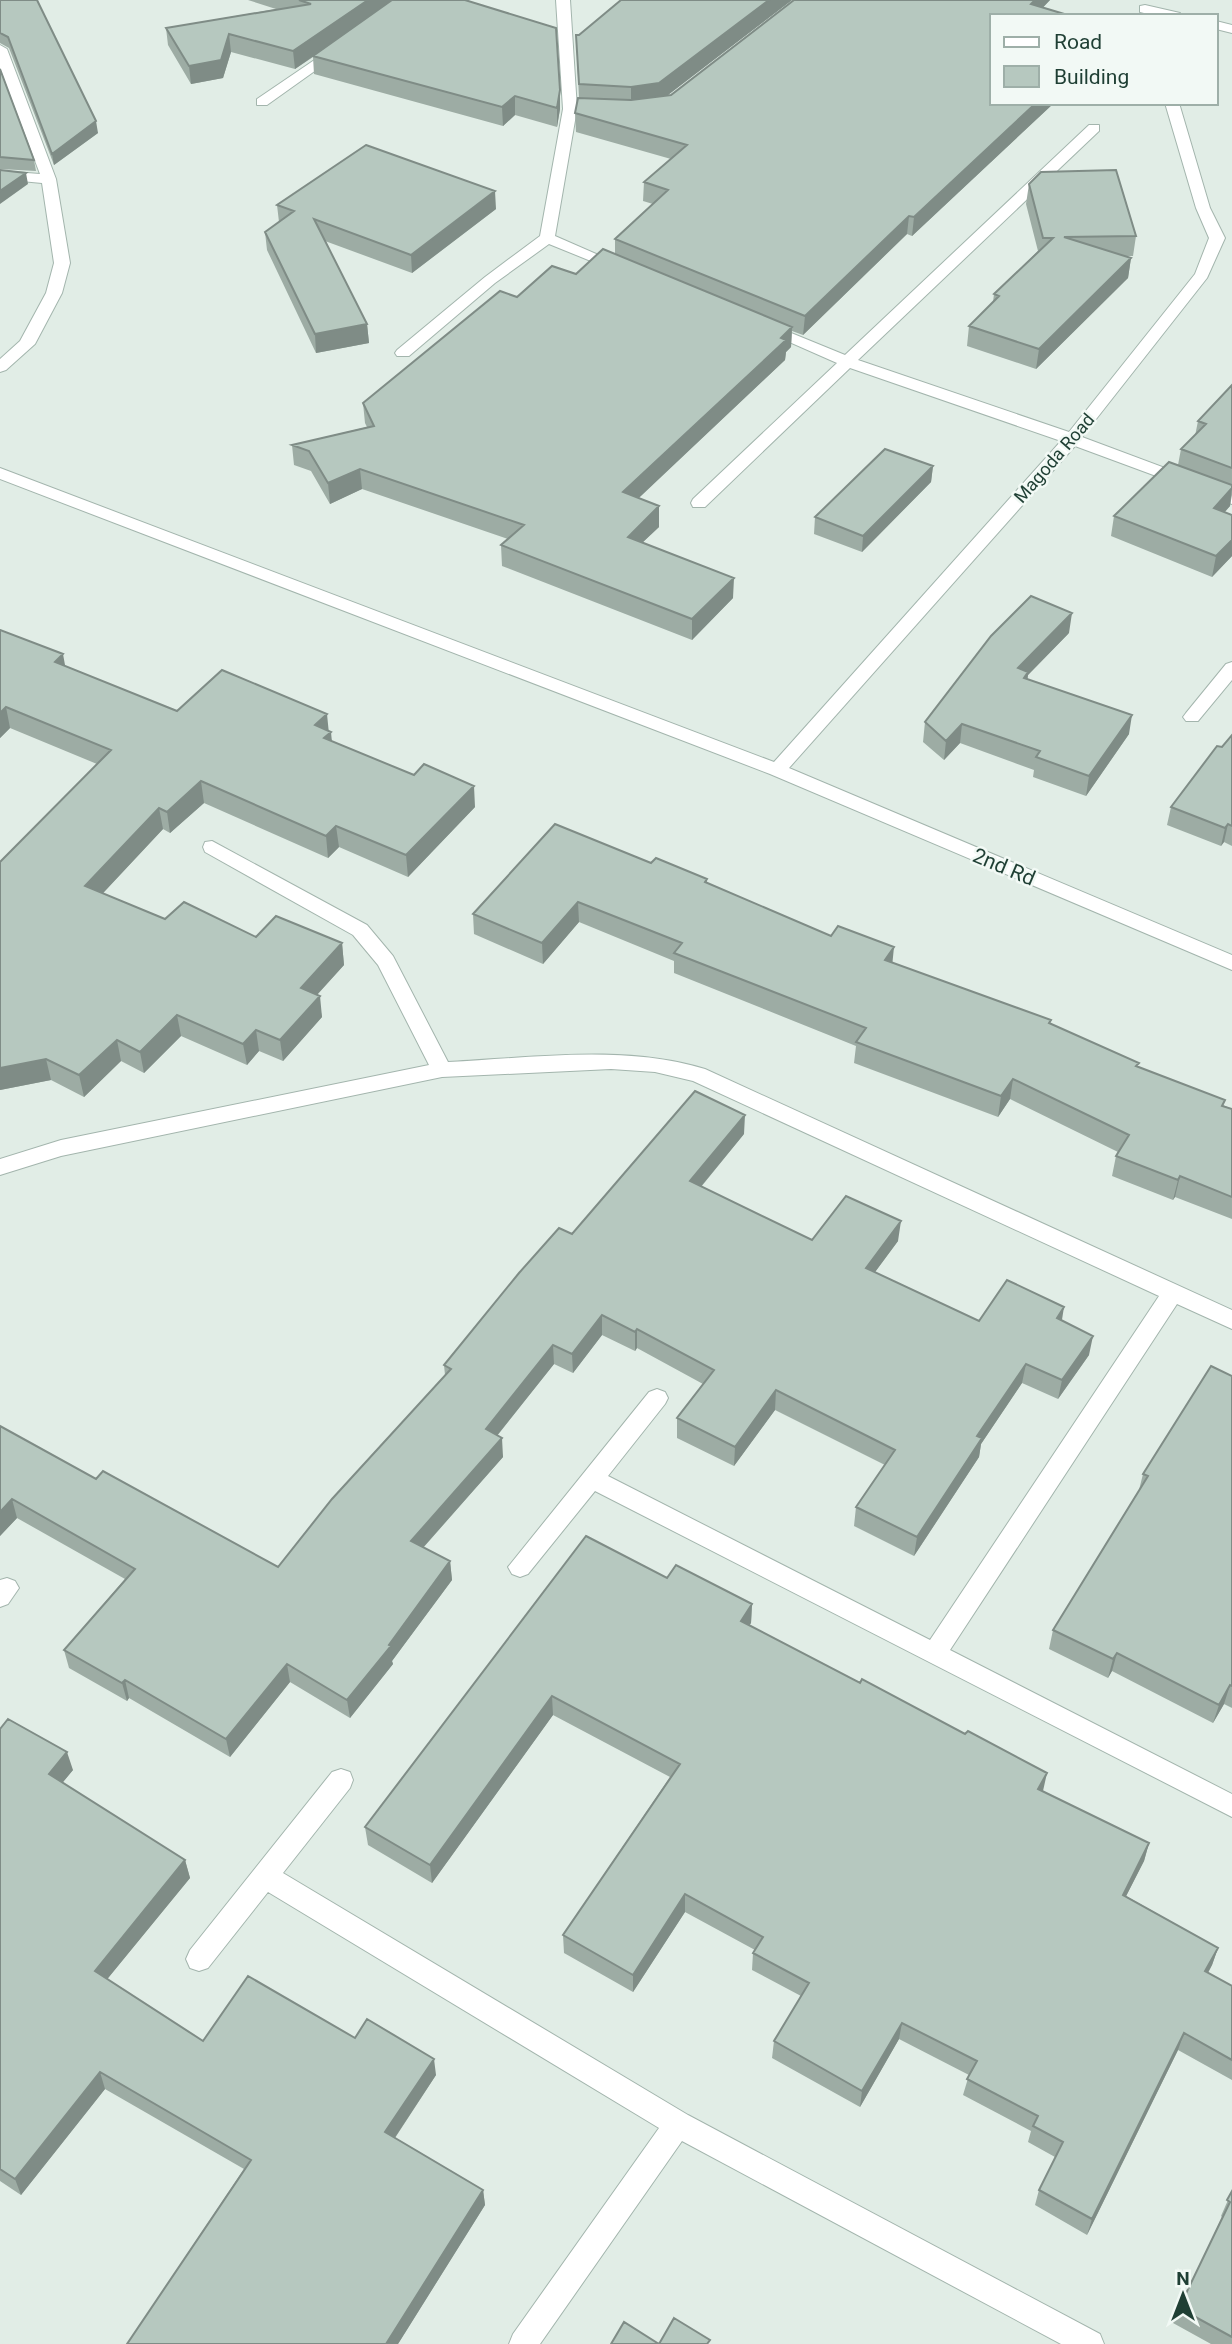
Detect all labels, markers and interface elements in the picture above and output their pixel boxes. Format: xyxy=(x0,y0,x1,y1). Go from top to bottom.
legend xyxy=(990,14,1218,105)
text: Road xyxy=(1054,30,1102,54)
text: Building xyxy=(1054,65,1129,89)
street label: Magoda Road xyxy=(1009,409,1099,507)
street label: 2nd Rd xyxy=(969,843,1039,891)
north arrow xyxy=(1148,2260,1218,2330)
text: N xyxy=(1176,2267,1190,2290)

